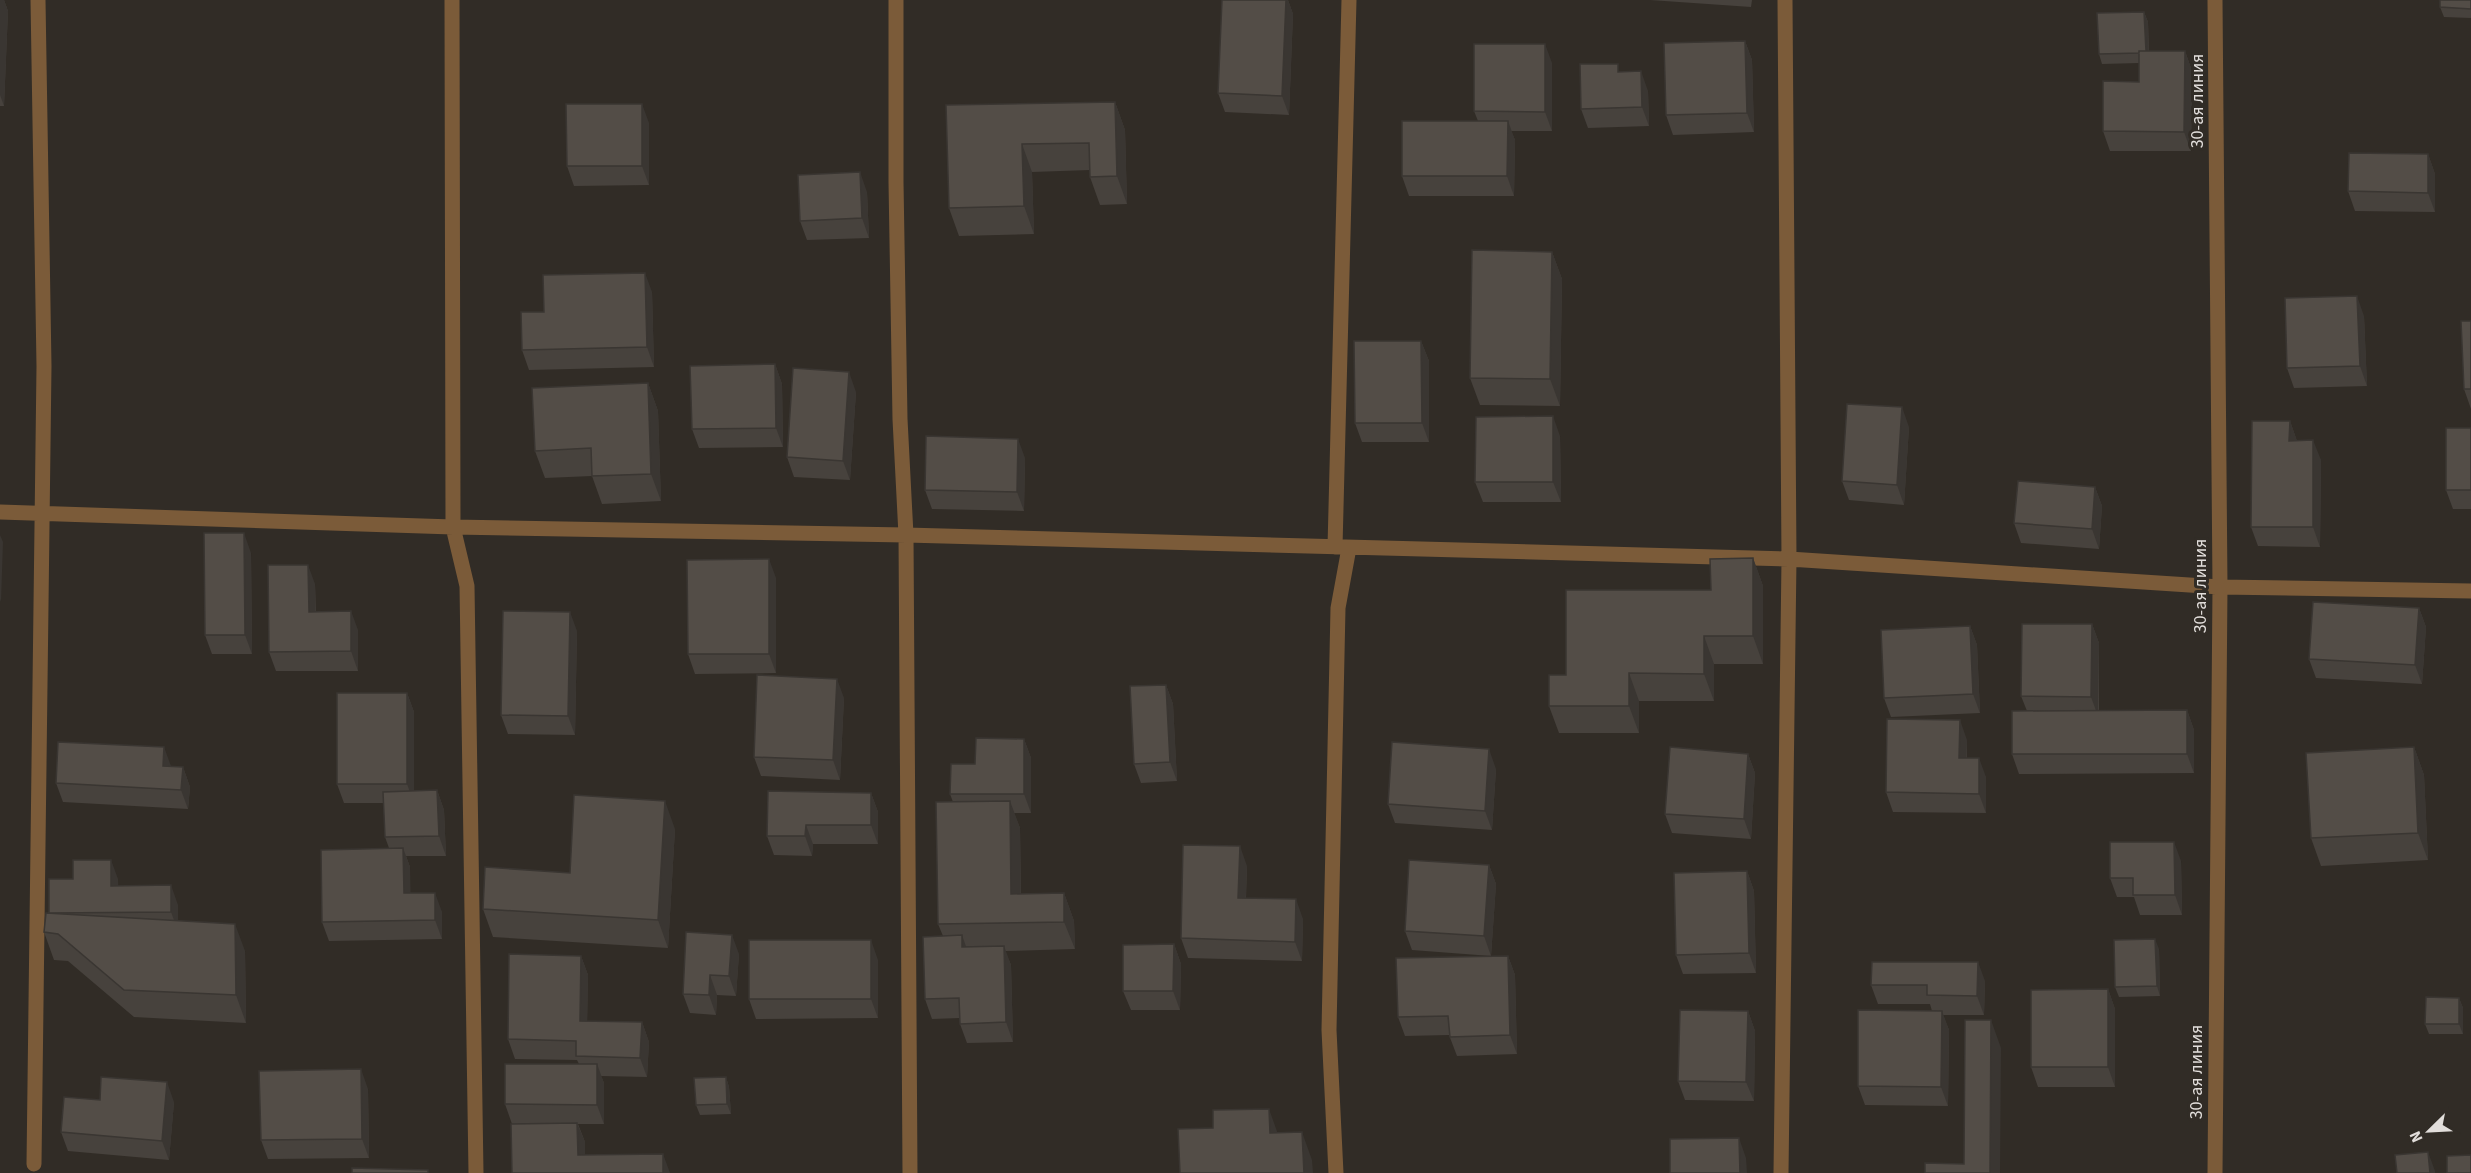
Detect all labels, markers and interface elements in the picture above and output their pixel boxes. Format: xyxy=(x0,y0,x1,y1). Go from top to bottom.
street label: 30-ая линия xyxy=(2185,54,2210,148)
street label: 30-ая линия xyxy=(2188,539,2213,633)
street label: 30-ая линия xyxy=(2184,1025,2209,1119)
north arrow xyxy=(2399,1101,2459,1161)
text: N xyxy=(2404,1127,2428,1146)

